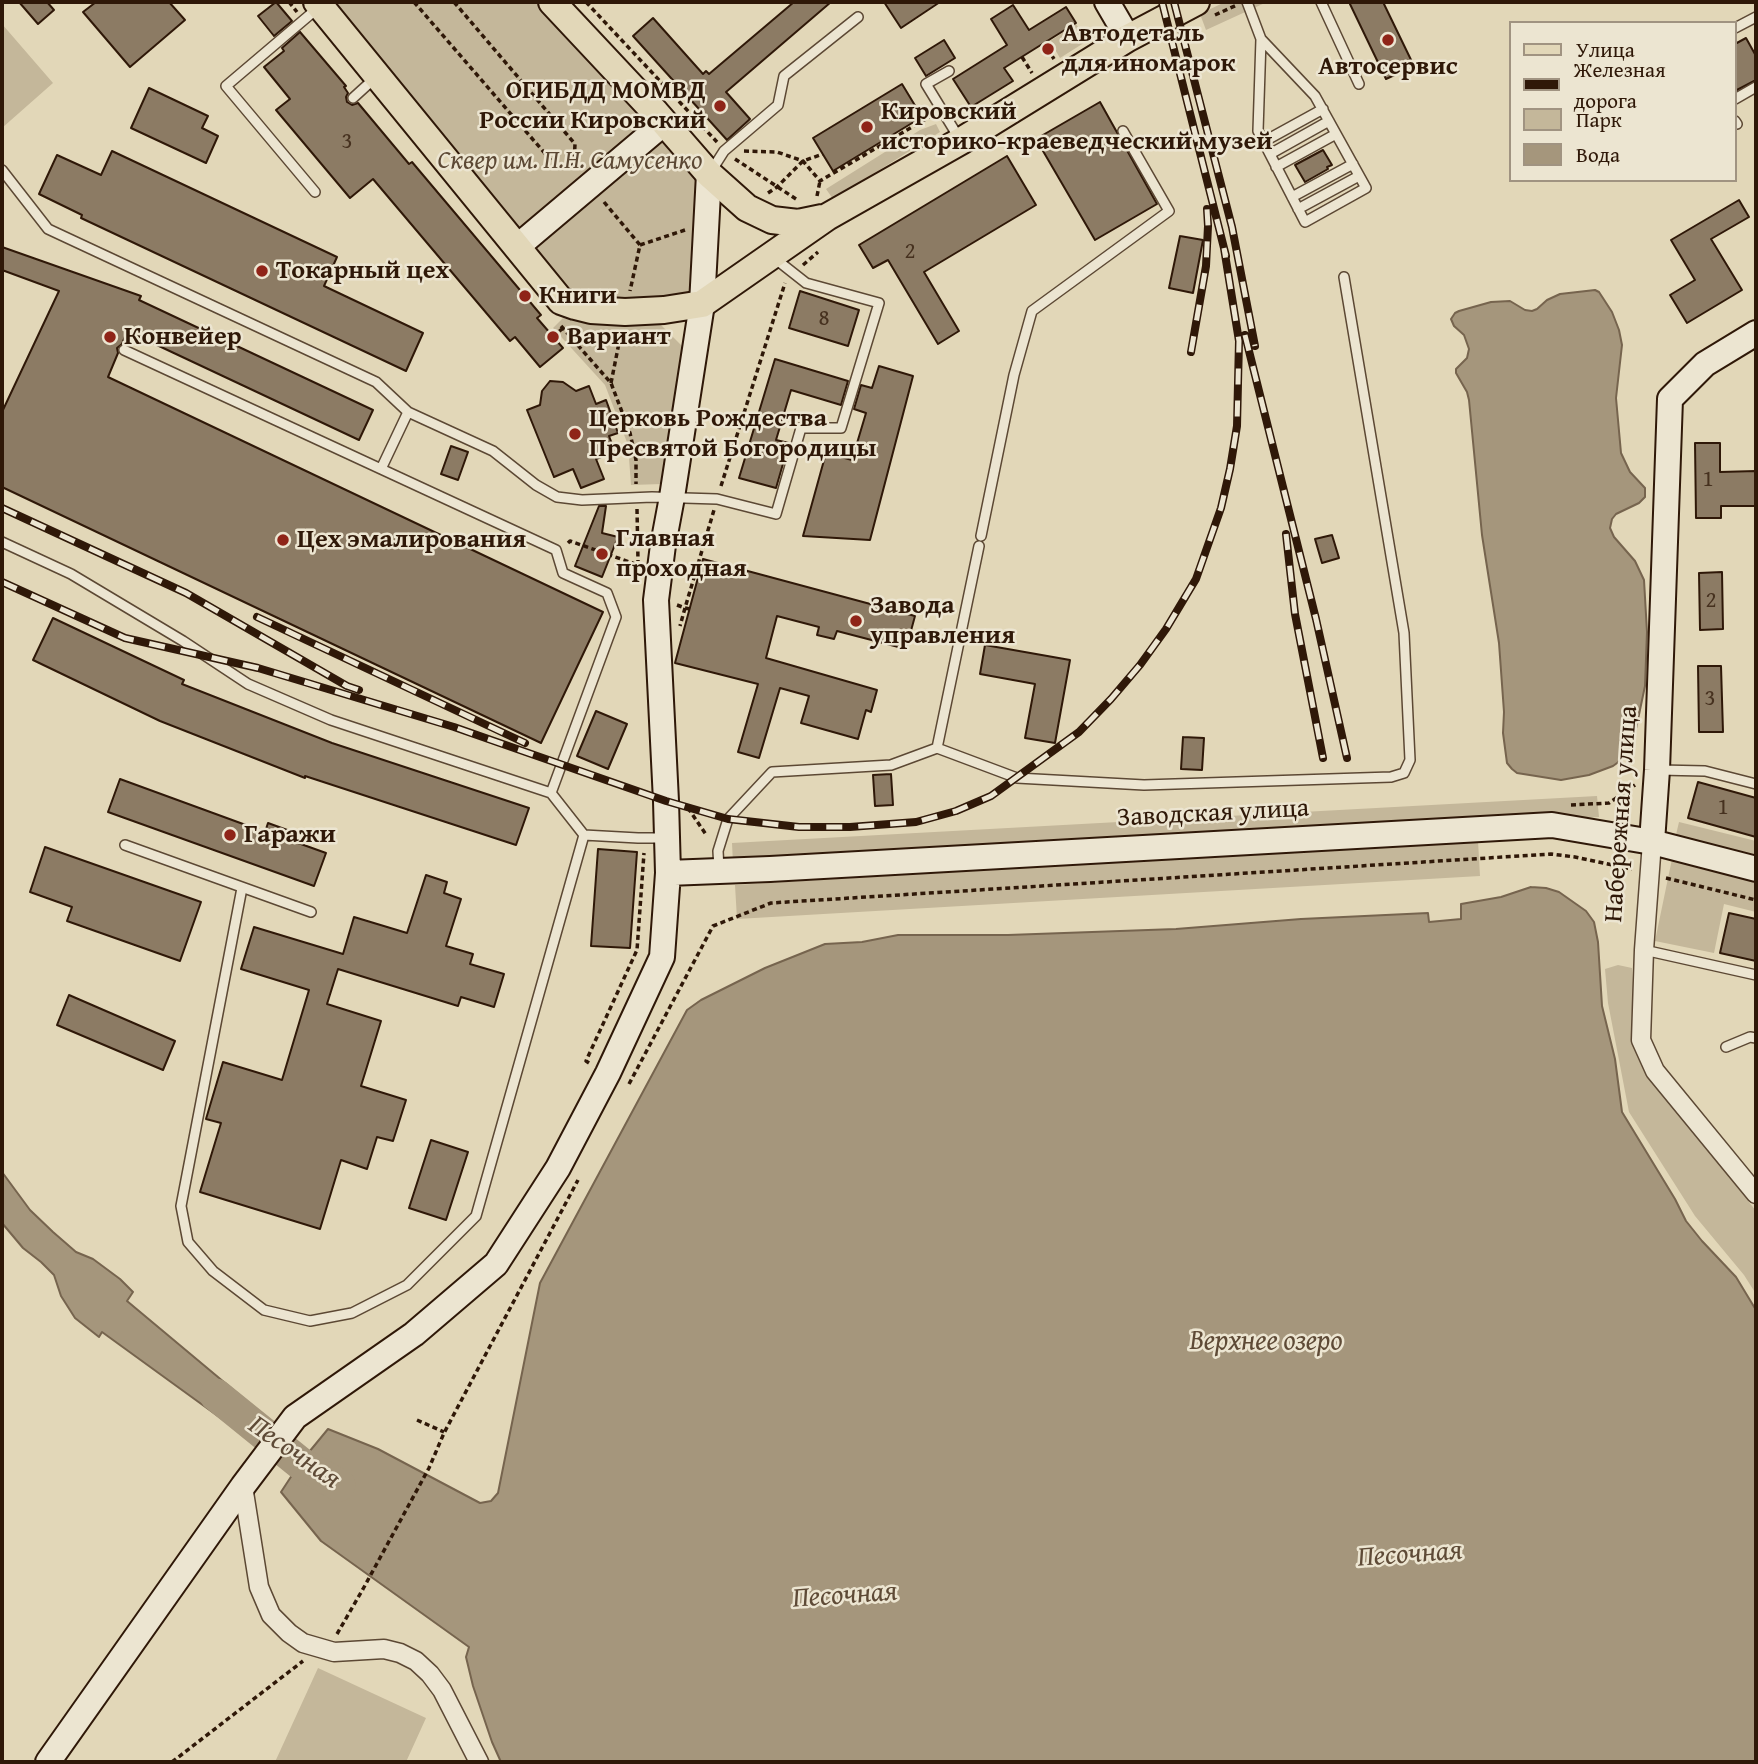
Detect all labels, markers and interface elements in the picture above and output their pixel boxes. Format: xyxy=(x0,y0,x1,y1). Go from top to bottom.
place label: Автодеталь для иномарок xyxy=(1062,18,1235,80)
legend xyxy=(1510,21,1737,182)
marker: Автосервис xyxy=(1380,32,1396,48)
text: Улица xyxy=(1576,34,1635,65)
marker: Автодеталь для иномарок xyxy=(1040,41,1056,57)
place label: Автосервис xyxy=(1318,51,1458,83)
text: Железная дорога xyxy=(1574,54,1666,116)
place label: ОГИБДД МОМВД России Кировский xyxy=(479,75,706,136)
place label: Кировский историко-краеведческий музей xyxy=(881,96,1273,158)
marker: ОГИБДД МОМВД России Кировский xyxy=(712,98,728,114)
text: Парк xyxy=(1576,104,1622,135)
marker: Кировский историко-краеведческий музей xyxy=(859,119,875,135)
house number: 3 xyxy=(341,128,353,156)
text: Вода xyxy=(1576,139,1620,170)
park label: Сквер им. П.Н. Самусенко xyxy=(438,145,702,177)
house number: 2 xyxy=(904,238,916,266)
place label: Токарный цех xyxy=(276,255,449,287)
marker: Токарный цех xyxy=(254,263,270,279)
place label: Книги xyxy=(539,280,617,312)
marker: Книги xyxy=(517,288,533,304)
house number: 8 xyxy=(818,305,830,333)
place label: Конвейер xyxy=(124,321,241,353)
place label: Вариант xyxy=(567,321,671,353)
marker: Конвейер xyxy=(102,329,118,345)
marker: Вариант xyxy=(545,329,561,345)
place label: Церковь Рождества Пресвятой Богородицы xyxy=(589,403,876,464)
marker: Церковь Рождества Пресвятой Богородицы xyxy=(567,426,583,442)
house number: 1 xyxy=(1702,466,1714,494)
place label: Главная проходная xyxy=(616,523,747,584)
place label: Цех эмалирования xyxy=(297,524,526,556)
marker: Цех эмалирования xyxy=(275,532,291,548)
marker: Главная проходная xyxy=(594,546,610,562)
house number: 2 xyxy=(1705,587,1717,615)
place label: Завода управления xyxy=(870,590,1015,652)
marker: Завода управления xyxy=(848,613,864,629)
house number: 3 xyxy=(1704,685,1716,713)
street label: Набережная улица xyxy=(1599,705,1645,923)
street label: Заводская улица xyxy=(1116,793,1310,835)
house number: 1 xyxy=(1717,794,1729,822)
place label: Гаражи xyxy=(244,819,336,851)
marker: Гаражи xyxy=(222,827,238,843)
water label: Верхнее озеро xyxy=(1189,1325,1343,1359)
water label: Песочная xyxy=(241,1409,347,1497)
water label: Песочная xyxy=(1356,1535,1464,1575)
water label: Песочная xyxy=(791,1576,899,1616)

